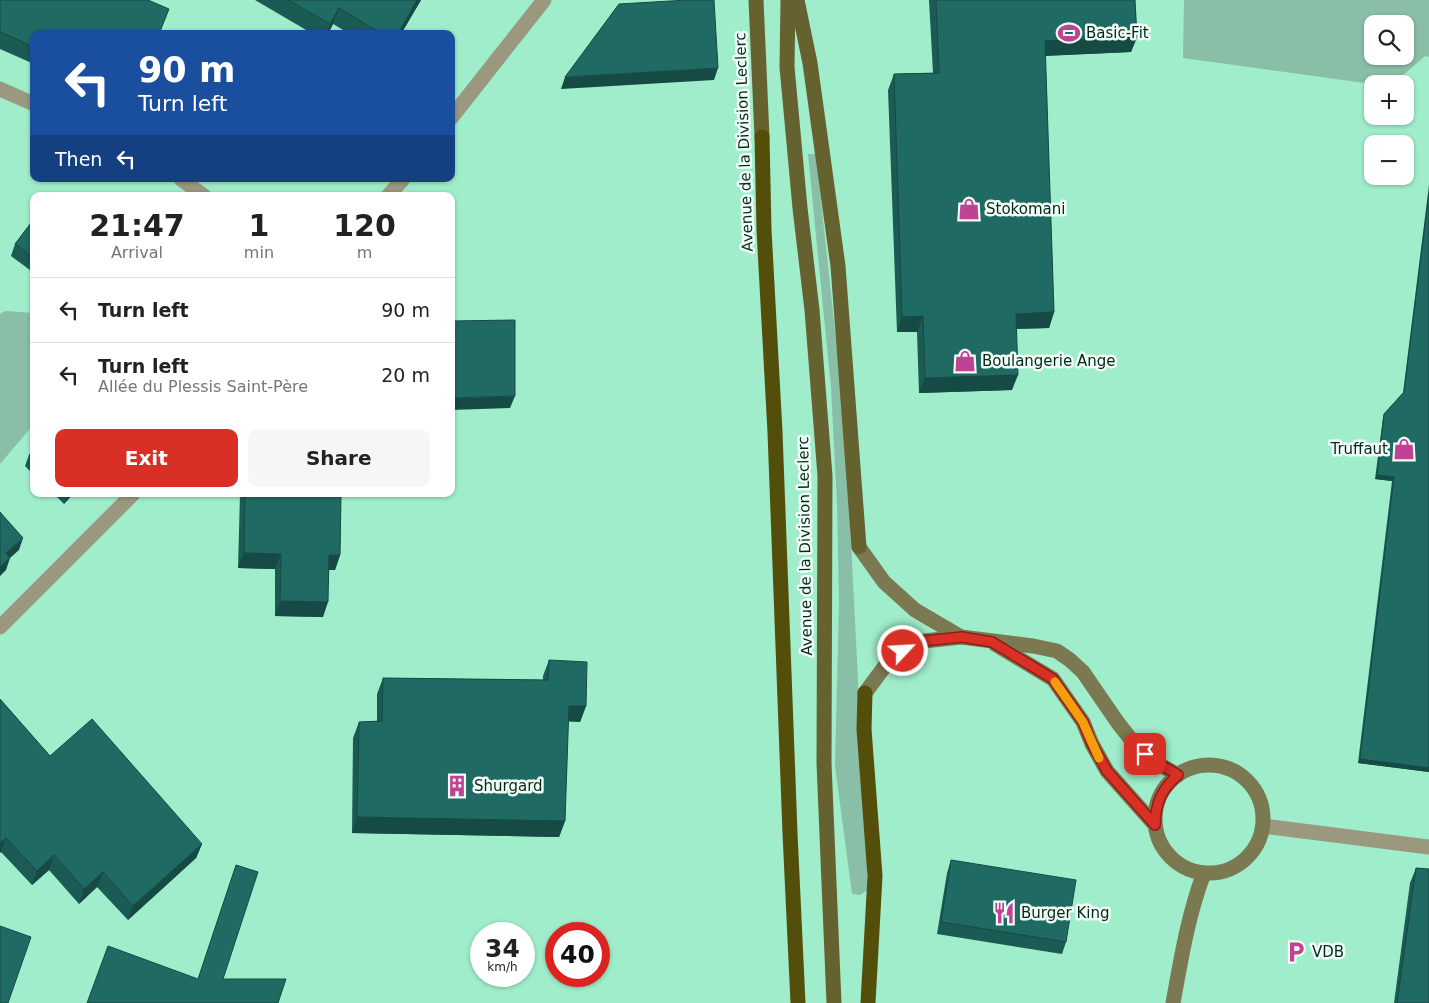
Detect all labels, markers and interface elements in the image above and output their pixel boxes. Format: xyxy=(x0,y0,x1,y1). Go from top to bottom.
map controls xyxy=(1364,15,1414,185)
button: search xyxy=(1364,15,1414,65)
sports icon: Basic-Fit xyxy=(1056,20,1082,46)
place label: Basic-Fit xyxy=(1086,24,1149,42)
street label: Avenue de la Division Leclerc xyxy=(731,32,757,252)
icon: left xyxy=(55,50,120,115)
text: 90 m xyxy=(138,50,235,90)
button: + xyxy=(1364,75,1414,125)
text: Turn left xyxy=(138,91,227,116)
button: − xyxy=(1364,135,1414,185)
icon: left xyxy=(112,145,140,173)
text: Then xyxy=(55,148,102,170)
shop icon: Stokomani xyxy=(956,196,982,222)
place label: Stokomani xyxy=(986,200,1065,218)
text: 21:47 xyxy=(89,208,185,243)
text: 1 xyxy=(248,208,269,243)
text: 120 xyxy=(333,208,396,243)
text: Arrival xyxy=(111,243,163,262)
text: min xyxy=(244,243,274,262)
text: m xyxy=(357,243,372,262)
icon: left xyxy=(55,296,83,324)
text: Turn left xyxy=(98,299,189,321)
text: 90 m xyxy=(381,299,430,321)
shop icon: Boulangerie Ange xyxy=(952,348,978,374)
place label: Boulangerie Ange xyxy=(982,352,1115,370)
text: Turn left xyxy=(98,355,189,377)
icon: left xyxy=(55,361,83,389)
text: 20 m xyxy=(381,364,430,386)
text: Allée du Plessis Saint-Père xyxy=(98,377,308,396)
button: Exit xyxy=(55,429,238,487)
button: Share xyxy=(248,429,430,487)
street label: Avenue de la Division Leclerc xyxy=(794,436,816,656)
shop icon: Truffaut xyxy=(1391,436,1417,462)
place label: Truffaut xyxy=(1329,440,1388,458)
position arrow xyxy=(876,624,928,676)
pin xyxy=(1124,733,1166,775)
icon: arrive xyxy=(1131,740,1159,768)
building icon: Shurgard xyxy=(444,773,470,799)
place label: Shurgard xyxy=(474,777,543,795)
restaurant icon: Burger King xyxy=(991,900,1017,926)
place label: Burger King xyxy=(1021,904,1109,922)
speed limit sign: 40 xyxy=(545,922,610,987)
text: 34 xyxy=(485,934,520,963)
parking icon: VDB xyxy=(1283,939,1309,965)
place label: VDB xyxy=(1312,943,1344,961)
text: km/h xyxy=(487,960,518,974)

